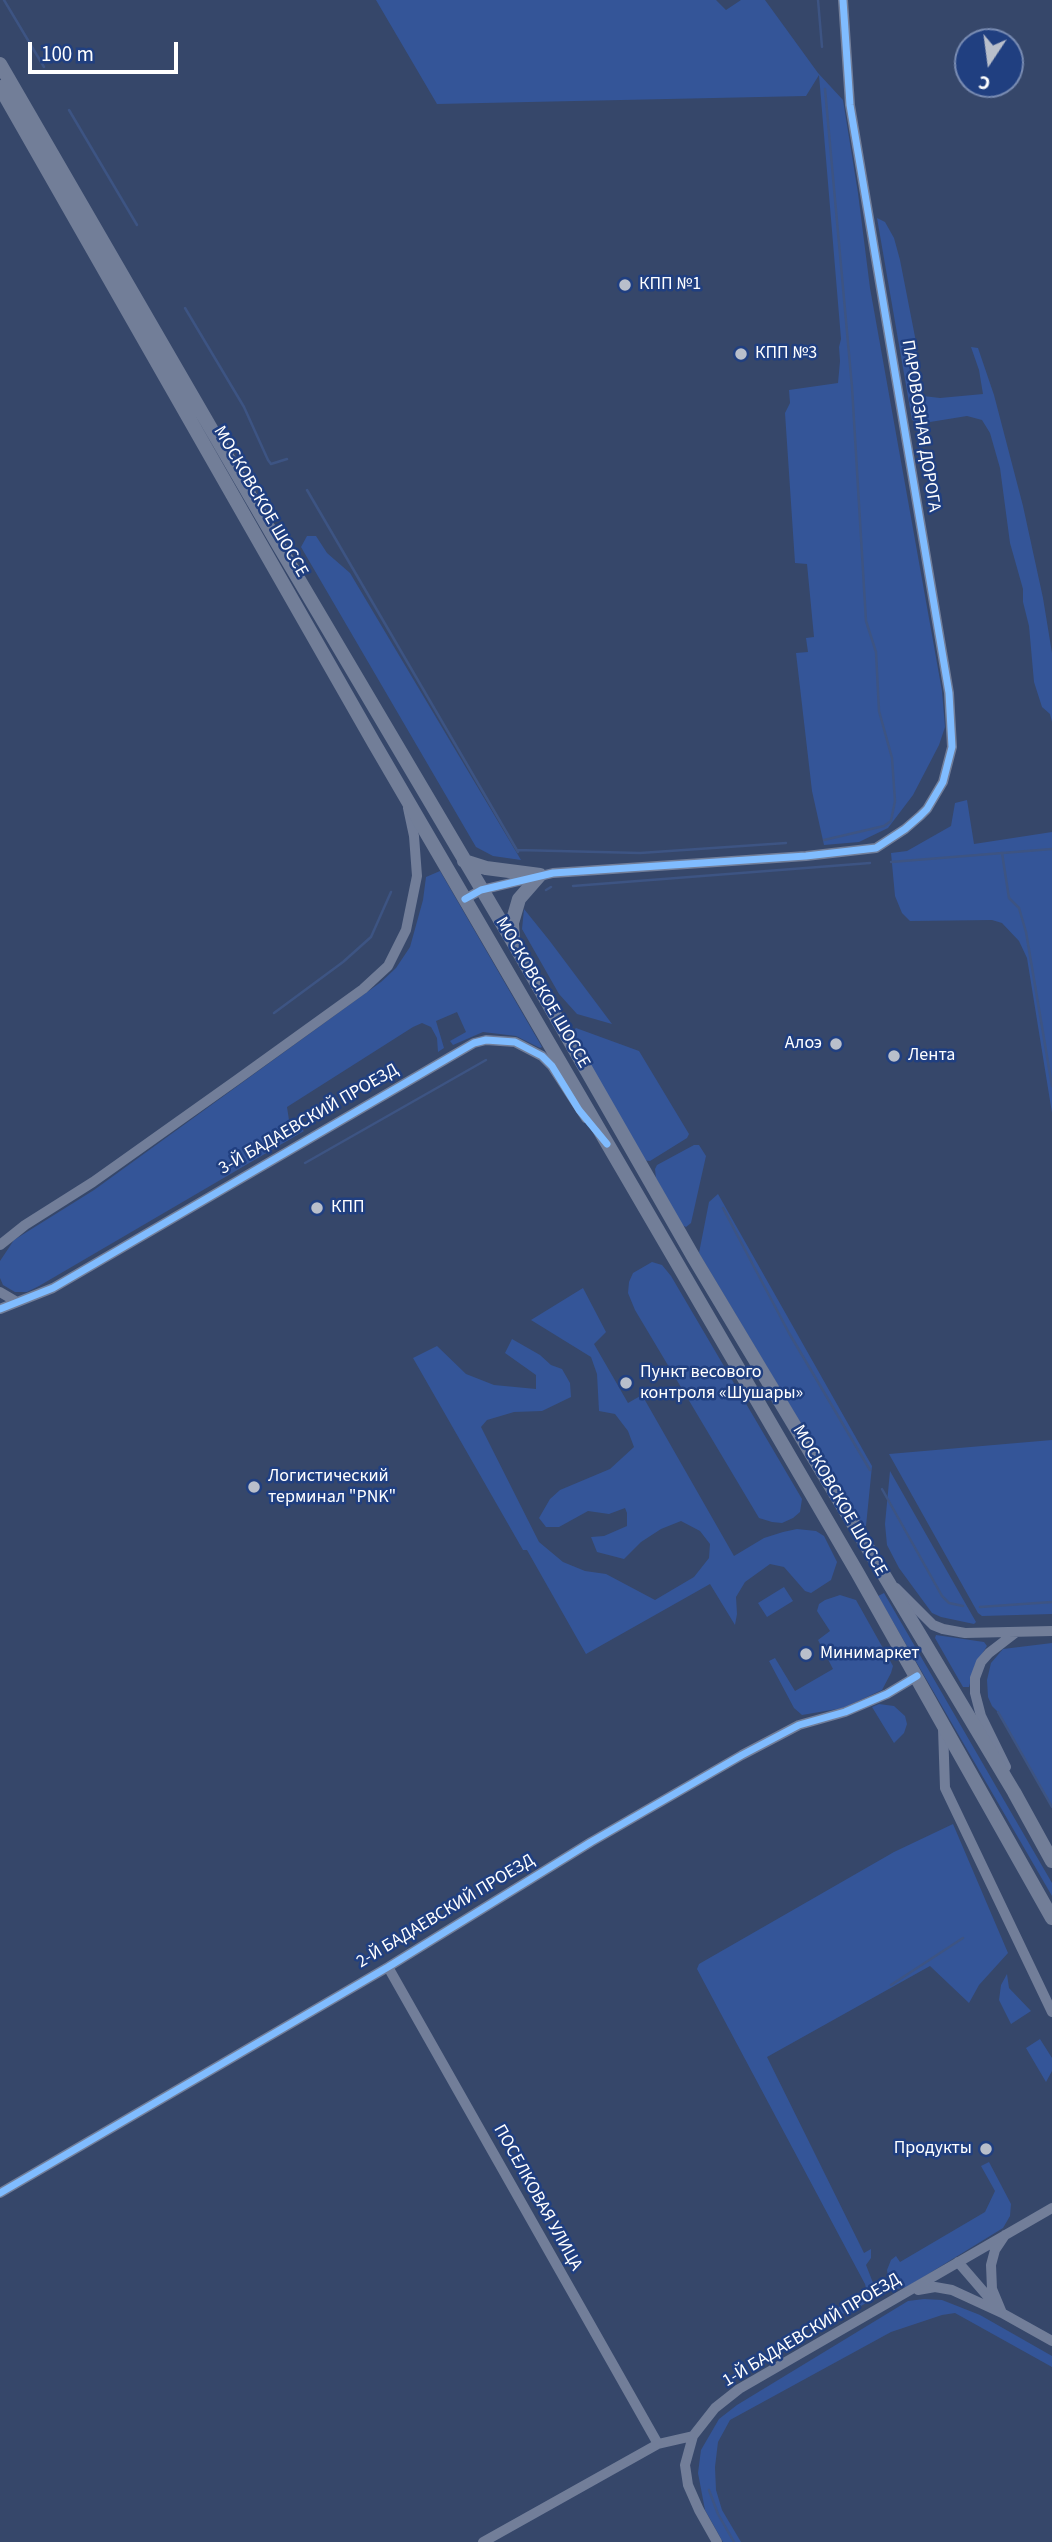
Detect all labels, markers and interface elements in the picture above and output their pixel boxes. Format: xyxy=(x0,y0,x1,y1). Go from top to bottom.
scale bar xyxy=(32,28,182,72)
north arrow xyxy=(954,28,1024,98)
text: 100 m xyxy=(41,39,94,69)
text: С xyxy=(976,68,993,96)
place label: КПП №1 xyxy=(639,274,701,296)
marker: КПП №1 xyxy=(617,277,633,293)
street label: ПАРОВОЗНАЯ ДОРОГА xyxy=(896,338,944,514)
place label: КПП №3 xyxy=(755,343,817,365)
marker: КПП №3 xyxy=(733,346,749,362)
street label: МОСКОВСКОЕ ШОССЕ xyxy=(208,423,312,581)
street label: МОСКОВСКОЕ ШОССЕ xyxy=(490,914,594,1072)
place label: Алоэ xyxy=(785,1033,822,1055)
marker: Алоэ xyxy=(828,1036,844,1052)
place label: Лента xyxy=(908,1045,955,1067)
marker: Лента xyxy=(886,1048,902,1064)
street label: 3-Й БАДАЕВСКИЙ ПРОЕЗД xyxy=(215,1060,403,1180)
place label: КПП xyxy=(331,1197,365,1219)
marker: КПП xyxy=(309,1200,325,1216)
place label: Пункт весового контроля «Шушары» xyxy=(640,1362,803,1404)
marker: Пункт весового контроля «Шушары» xyxy=(618,1375,634,1391)
street label: МОСКОВСКОЕ ШОССЕ xyxy=(787,1422,891,1580)
place label: Логистический терминал "PNK" xyxy=(268,1466,396,1508)
marker: Логистический терминал "PNK" xyxy=(246,1479,262,1495)
place label: Минимаркет xyxy=(820,1643,920,1665)
marker: Минимаркет xyxy=(798,1646,814,1662)
street label: 2-Й БАДАЕВСКИЙ ПРОЕЗД xyxy=(353,1850,539,1974)
street label: ПОСЕЛКОВАЯ УЛИЦА xyxy=(488,2121,586,2275)
place label: Продукты xyxy=(894,2138,972,2160)
marker: Продукты xyxy=(978,2141,994,2157)
street label: 1-Й БАДАЕВСКИЙ ПРОЕЗД xyxy=(719,2269,905,2393)

